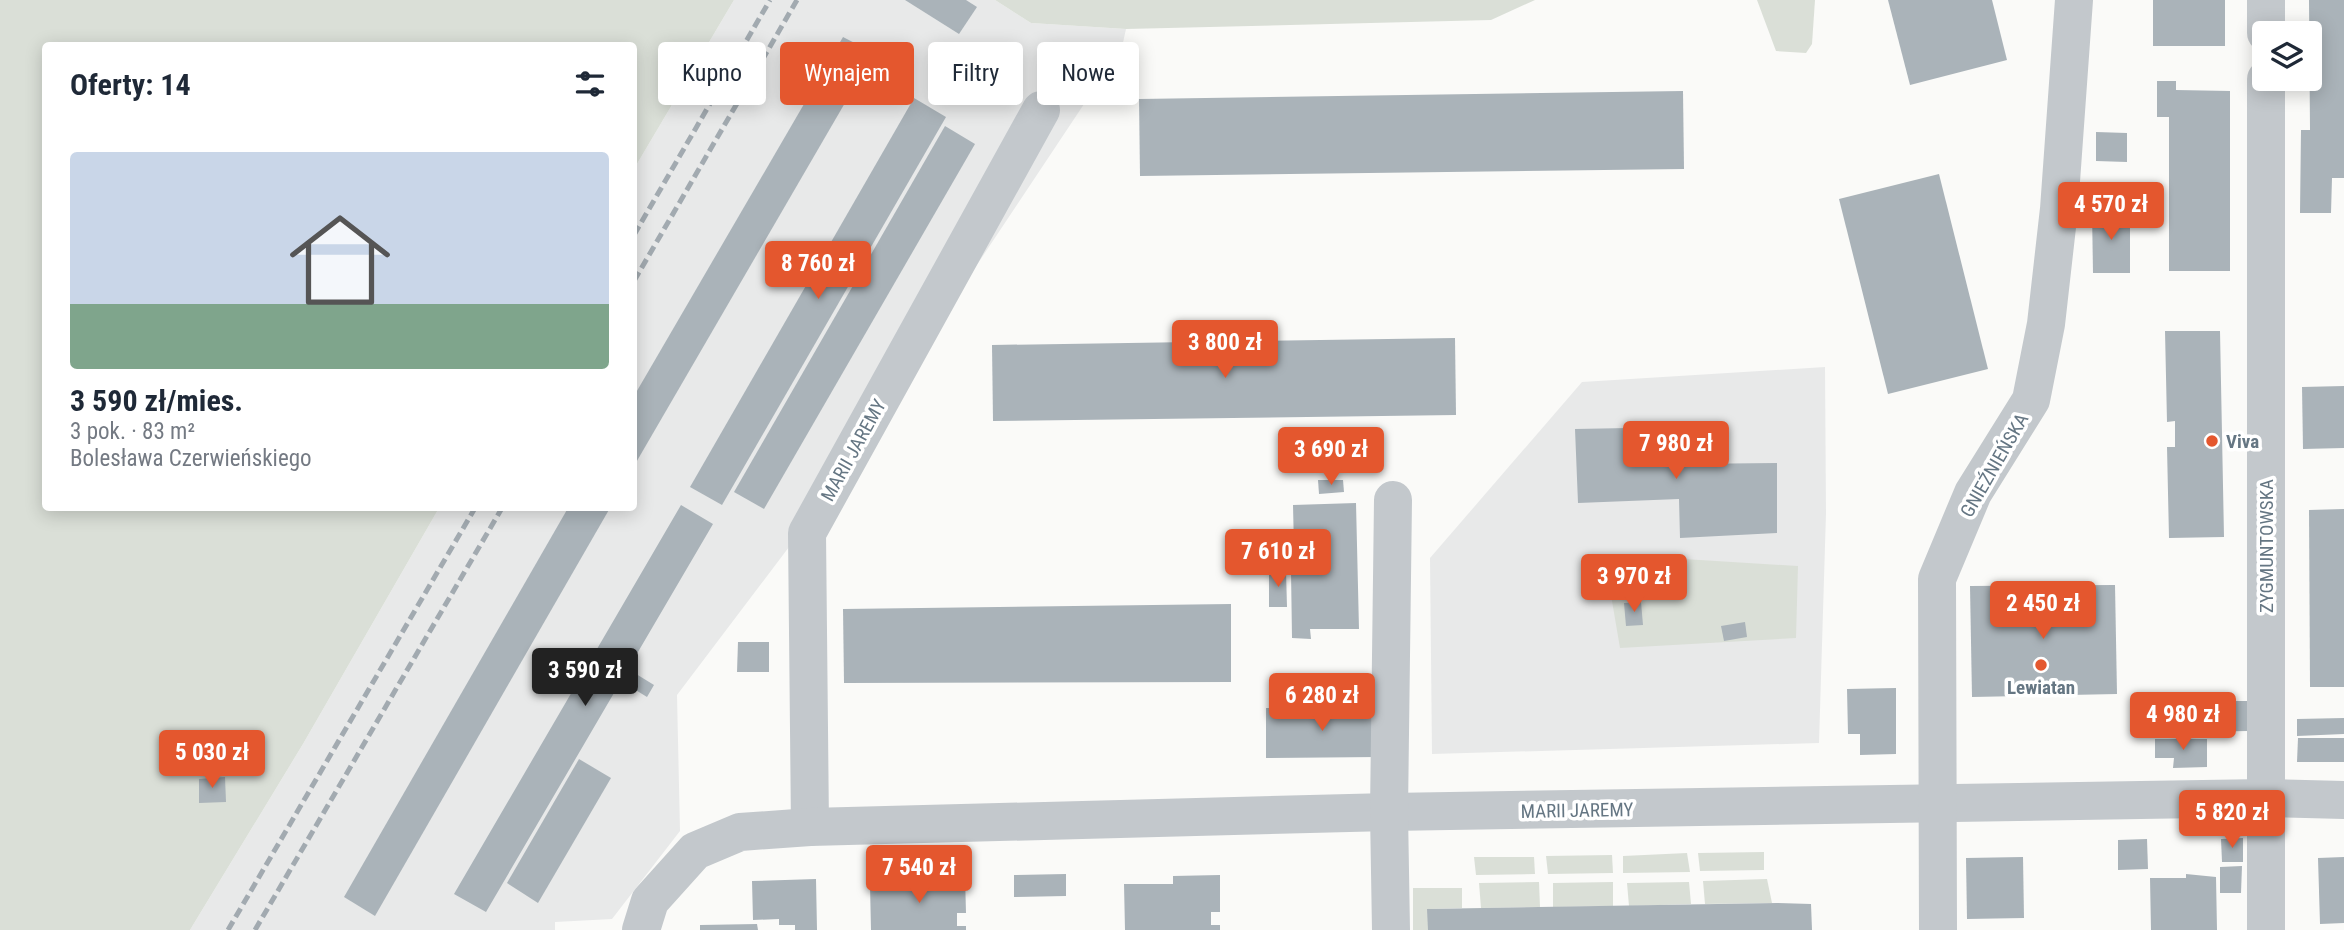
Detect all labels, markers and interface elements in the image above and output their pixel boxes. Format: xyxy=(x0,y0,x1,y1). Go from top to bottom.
map controls xyxy=(2252,21,2322,91)
button: layers xyxy=(2252,21,2322,91)
chip: Kupno xyxy=(658,42,766,105)
chip: Wynajem xyxy=(780,42,914,105)
chip: Filtry xyxy=(928,42,1023,105)
chip: Nowe xyxy=(1037,42,1139,105)
icon: filters xyxy=(571,65,609,103)
text: Oferty: 14 xyxy=(70,67,191,102)
pin: 4 570 zł xyxy=(2039,182,2183,242)
text: 4 570 zł xyxy=(2074,191,2148,218)
icon: home xyxy=(277,197,403,323)
pin: 8 760 zł xyxy=(746,242,890,301)
text: 8 760 zł xyxy=(781,250,855,277)
pin: 3 800 zł xyxy=(1153,320,1297,380)
text: 3 800 zł xyxy=(1188,329,1262,356)
text: 3 590 zł/mies. xyxy=(70,383,243,418)
street label: MARII JAREMY xyxy=(816,395,891,505)
street label: GNIEŹNIEŃSKA xyxy=(1955,409,2033,521)
text: 3 pok. · 83 m² xyxy=(70,418,195,445)
pin: 7 980 zł xyxy=(1604,421,1748,481)
pin: 3 690 zł xyxy=(1259,428,1403,487)
text: 7 980 zł xyxy=(1639,430,1713,457)
place label: Viva xyxy=(2226,430,2259,453)
marker: Viva xyxy=(2204,433,2220,449)
text: 3 690 zł xyxy=(1294,436,1368,463)
text: Bolesława Czerwieńskiego xyxy=(70,445,312,472)
street label: ZYGMUNTOWSKA xyxy=(2255,479,2278,613)
pin: 7 610 zł xyxy=(1206,530,1350,589)
text: 7 610 zł xyxy=(1241,538,1315,565)
pin: 3 970 zł xyxy=(1562,554,1706,614)
text: 3 970 zł xyxy=(1597,563,1671,590)
pin: 2 450 zł xyxy=(1971,582,2115,641)
text: 2 450 zł xyxy=(2006,590,2080,617)
pin: 3 590 zł xyxy=(513,648,657,708)
text: 3 590 zł xyxy=(548,657,622,684)
marker: Lewiatan xyxy=(2033,657,2049,673)
pin: 6 280 zł xyxy=(1250,674,1394,733)
place label: Lewiatan xyxy=(2007,676,2075,699)
text: 6 280 zł xyxy=(1285,682,1359,709)
pin: 4 980 zł xyxy=(2111,692,2255,752)
text: 4 980 zł xyxy=(2146,701,2220,728)
pin: 5 030 zł xyxy=(140,730,284,790)
text: 5 030 zł xyxy=(175,739,249,766)
pin: 5 820 zł xyxy=(2160,790,2304,850)
street label: MARII JAREMY xyxy=(1520,798,1634,823)
text: 5 820 zł xyxy=(2195,799,2269,826)
pin: 7 540 zł xyxy=(847,846,991,905)
text: 7 540 zł xyxy=(882,854,956,881)

